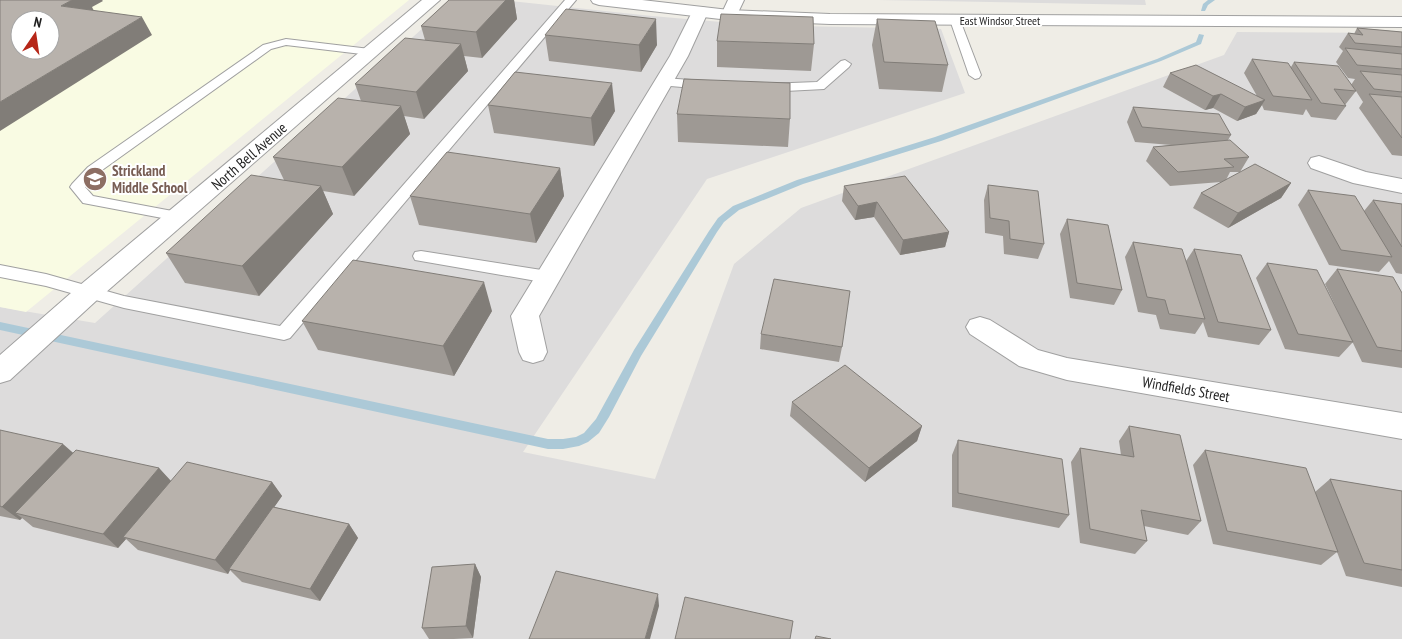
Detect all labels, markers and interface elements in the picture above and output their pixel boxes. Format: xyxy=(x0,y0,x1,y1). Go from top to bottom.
north arrow xyxy=(10,10,60,60)
text: N xyxy=(32,13,44,32)
street label: East Windsor Street xyxy=(960,13,1041,28)
street label: North Bell Avenue xyxy=(207,118,291,194)
place label: Strickland Middle School xyxy=(112,161,188,197)
school or university icon: Strickland Middle School xyxy=(82,166,108,192)
street label: Windfields Street xyxy=(1141,372,1231,406)

